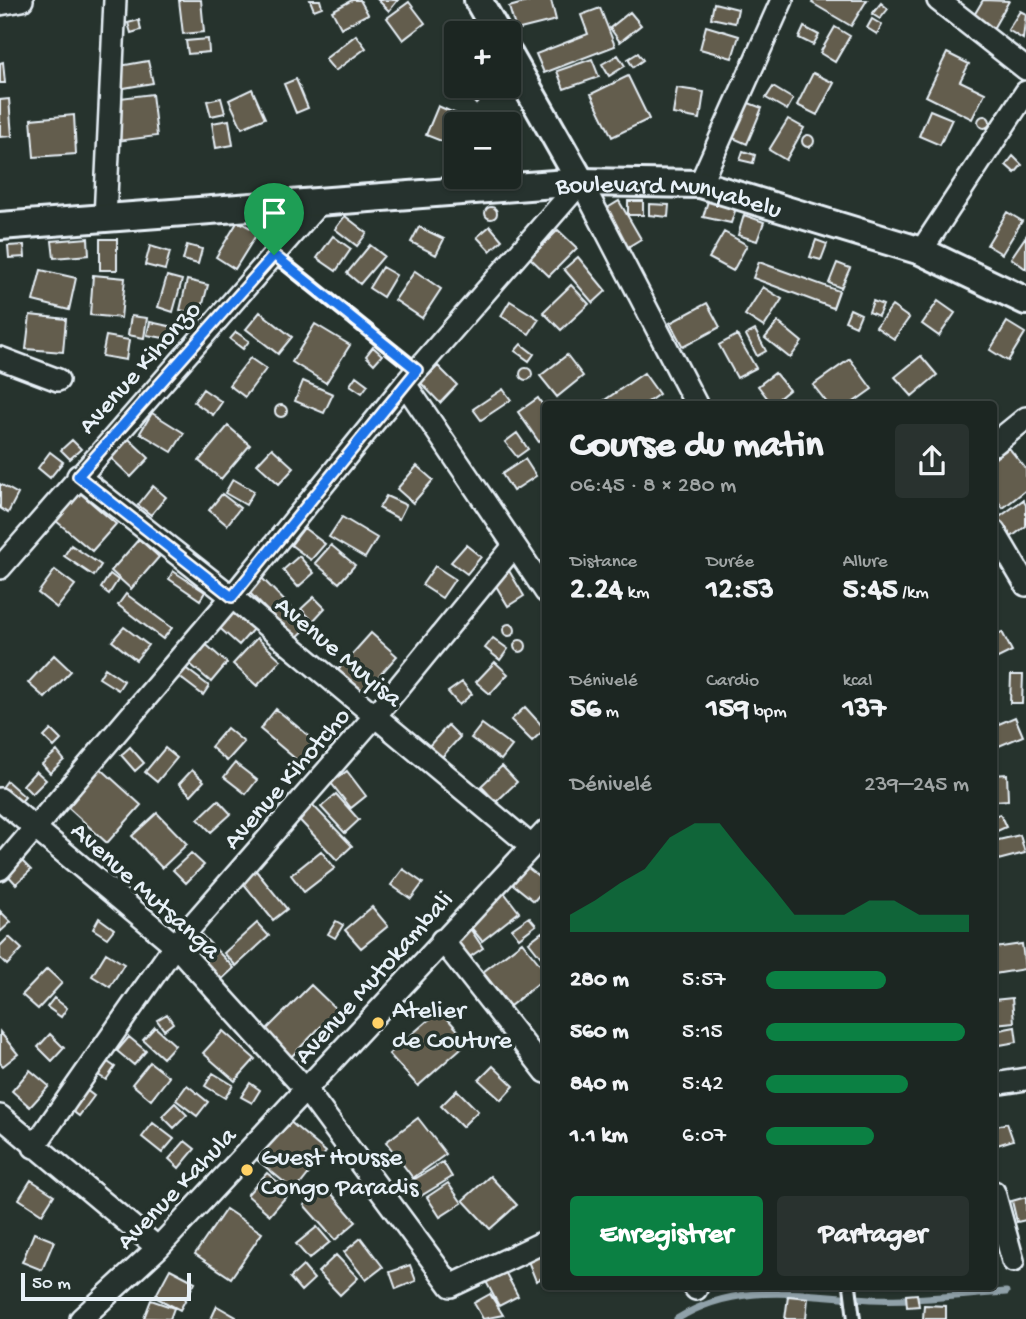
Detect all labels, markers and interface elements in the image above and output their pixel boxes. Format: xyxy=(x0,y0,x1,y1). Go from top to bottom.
map controls xyxy=(444,21,521,189)
button: + xyxy=(444,21,521,98)
button: − xyxy=(444,112,521,189)
street label: Boulevard Munyabelu xyxy=(554,171,785,228)
pin xyxy=(244,183,304,255)
icon: arrive xyxy=(255,194,293,232)
street label: Avenue Kihonzo xyxy=(73,296,209,442)
button: share xyxy=(895,424,969,498)
text: Course du matin xyxy=(570,425,823,469)
text: 06:45 · 8 × 280 m xyxy=(570,473,736,500)
text: Distance xyxy=(570,551,637,574)
text: Durée xyxy=(706,551,754,574)
text: Allure xyxy=(843,551,888,574)
text: 2.24 xyxy=(570,574,623,609)
text: 12:53 xyxy=(706,574,774,609)
text: 5:45 xyxy=(843,574,898,609)
text: km xyxy=(623,582,650,605)
text: /km xyxy=(898,582,929,605)
street label: Avenue Muyisa xyxy=(267,591,408,717)
text: Dénivelé xyxy=(570,670,638,693)
text: Cardio xyxy=(706,670,759,693)
text: kcal xyxy=(843,670,872,693)
text: 56 xyxy=(570,693,601,728)
text: 159 xyxy=(706,693,749,728)
text: 137 xyxy=(843,693,886,728)
text: m xyxy=(601,701,619,724)
text: bpm xyxy=(749,701,787,724)
street label: Avenue Kihotcho xyxy=(218,702,359,858)
text: Dénivelé xyxy=(570,772,652,799)
text: 239–245 m xyxy=(864,772,969,799)
street label: Avenue Mutsanga xyxy=(63,817,226,969)
street label: Avenue Mutokambali xyxy=(289,886,461,1072)
text: 280 m xyxy=(570,967,629,994)
text: 5:57 xyxy=(682,967,725,994)
place label: Atelier de Couture xyxy=(392,997,513,1058)
marker: Atelier de Couture xyxy=(370,1015,386,1031)
text: 560 m xyxy=(570,1019,629,1046)
text: 5:15 xyxy=(682,1019,723,1046)
text: 840 m xyxy=(570,1071,628,1098)
text: 5:42 xyxy=(682,1071,723,1098)
street label: Avenue Kahula xyxy=(112,1121,246,1258)
text: 1.1 km xyxy=(570,1123,628,1150)
text: 6:07 xyxy=(682,1123,726,1150)
place label: Guest Housse Congo Paradis xyxy=(261,1144,420,1205)
marker: Guest Housse Congo Paradis xyxy=(239,1162,255,1178)
button: Enregistrer xyxy=(570,1196,763,1276)
button: Partager xyxy=(777,1196,969,1276)
scale bar xyxy=(21,1270,191,1302)
text: 50 m xyxy=(32,1273,71,1296)

